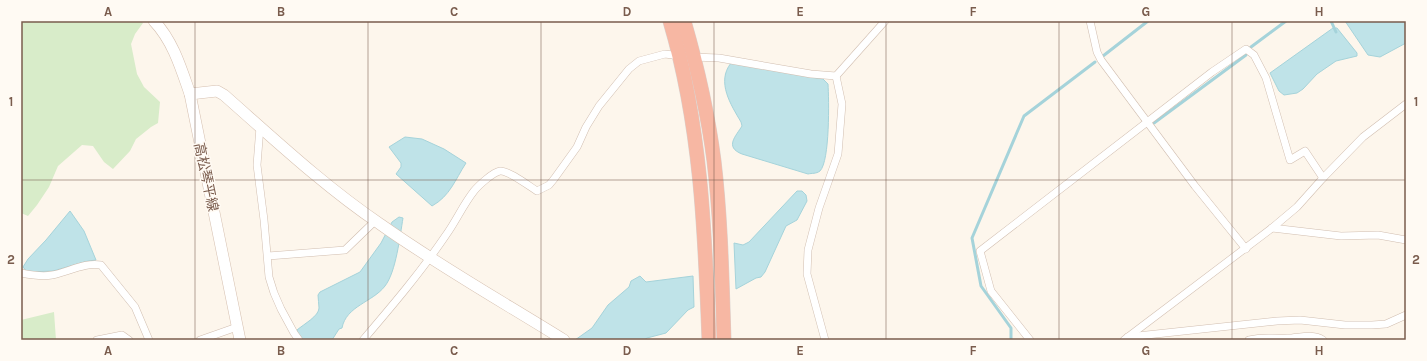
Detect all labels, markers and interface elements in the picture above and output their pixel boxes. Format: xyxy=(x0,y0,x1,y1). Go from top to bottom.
text: A xyxy=(104,4,112,19)
text: B xyxy=(277,4,285,19)
text: C xyxy=(450,4,458,19)
text: D xyxy=(623,4,632,19)
text: E xyxy=(796,4,804,19)
text: F xyxy=(969,4,977,19)
text: G xyxy=(1142,4,1150,19)
text: H xyxy=(1314,4,1324,19)
text: 1 xyxy=(9,94,13,109)
text: 1 xyxy=(1414,94,1418,109)
street label: 高松琴平線 xyxy=(190,141,222,213)
text: 2 xyxy=(7,252,15,267)
text: 2 xyxy=(1412,252,1420,267)
text: A xyxy=(104,343,112,358)
text: B xyxy=(277,343,285,358)
text: C xyxy=(450,343,458,358)
text: D xyxy=(623,343,632,358)
text: E xyxy=(796,343,804,358)
text: F xyxy=(969,343,977,358)
text: G xyxy=(1142,343,1150,358)
text: H xyxy=(1314,343,1324,358)

